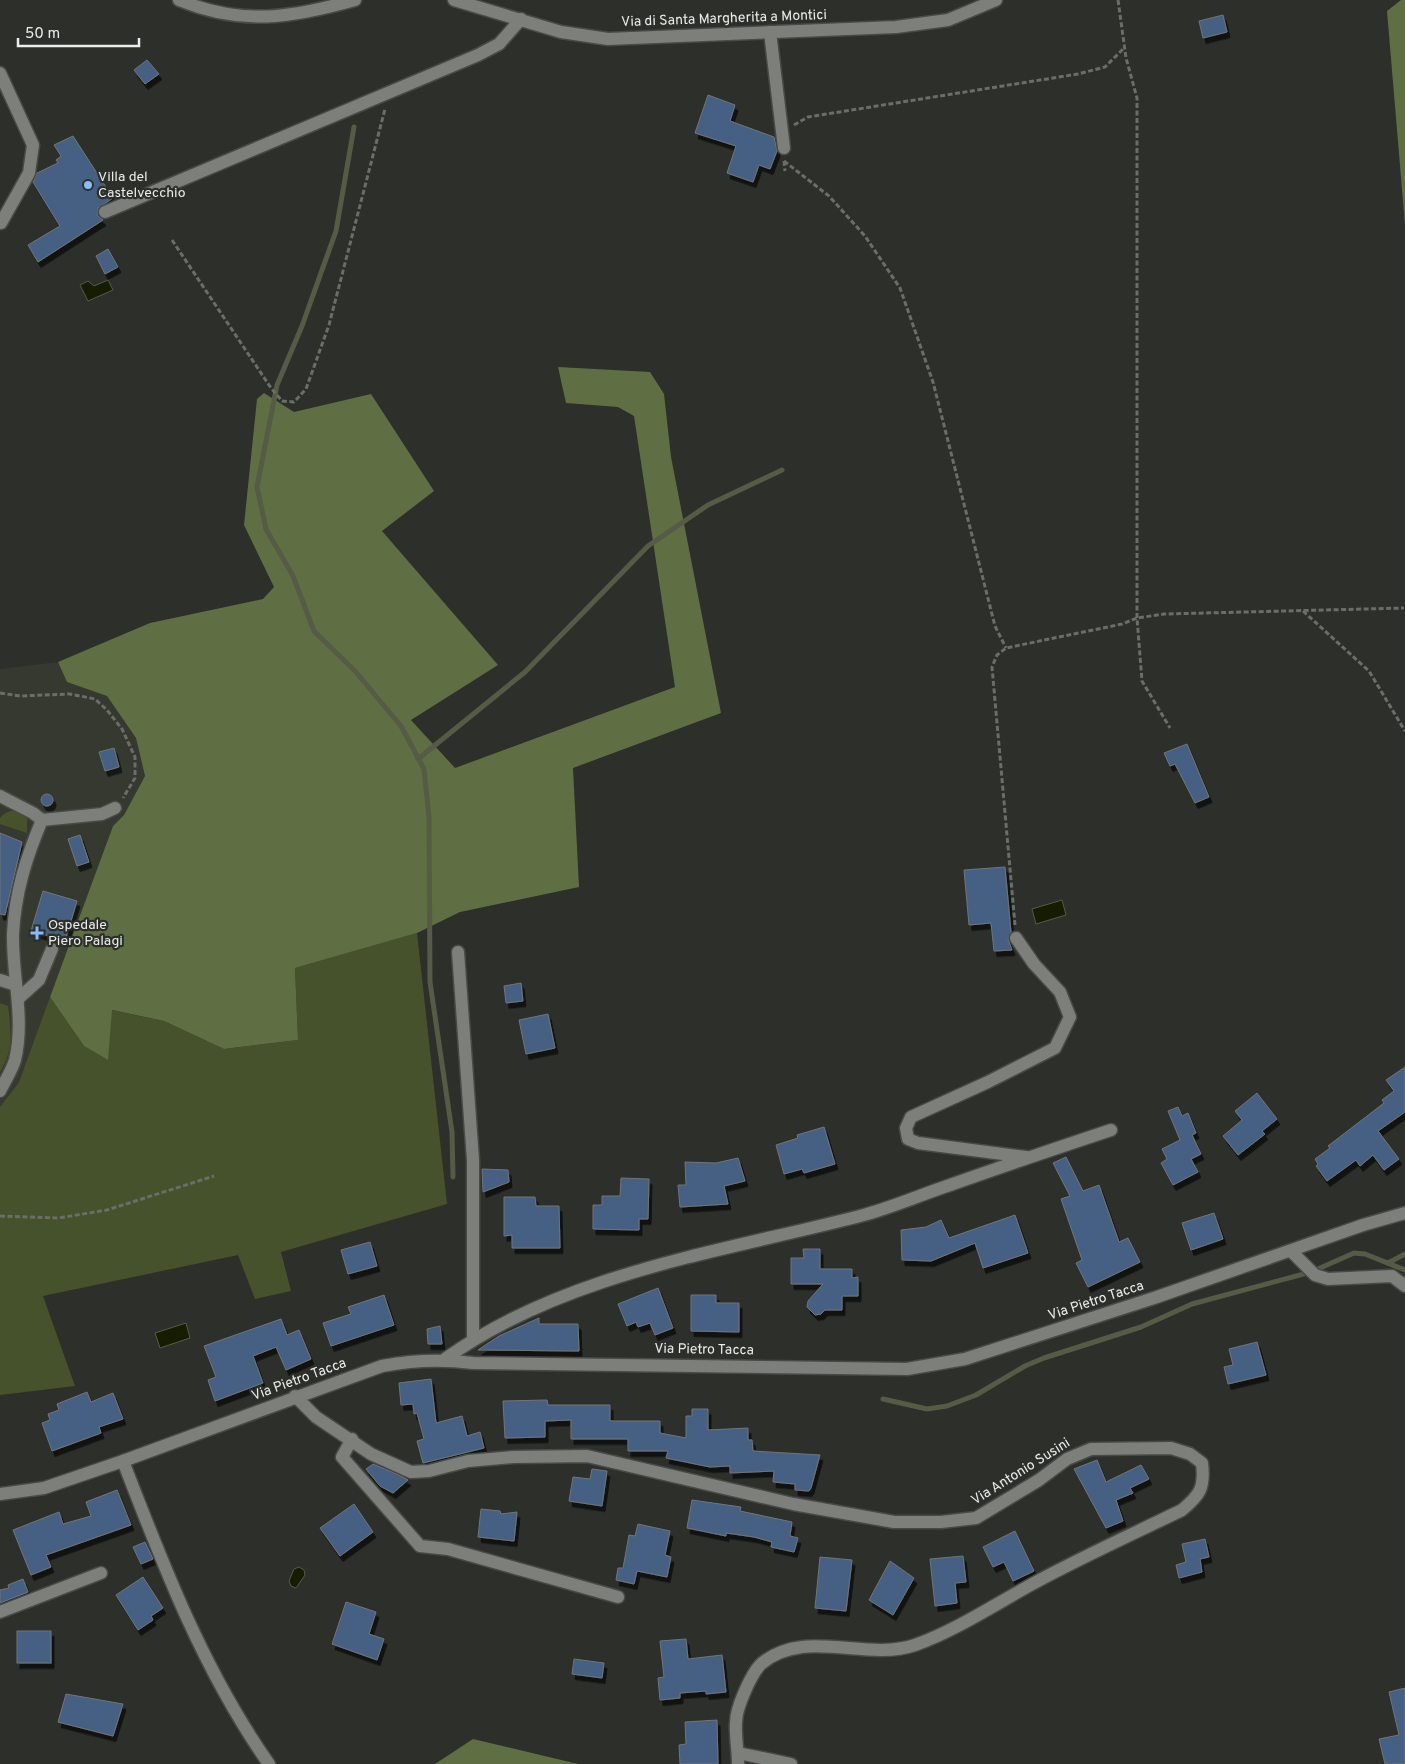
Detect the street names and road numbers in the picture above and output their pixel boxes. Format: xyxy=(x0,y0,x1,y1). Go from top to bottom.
street label: Via di Santa Margherita a Montici xyxy=(621,7,827,31)
street label: Via Pietro Tacca xyxy=(1046,1278,1146,1324)
street label: Via Pietro Tacca xyxy=(654,1341,754,1359)
street label: Via Pietro Tacca xyxy=(249,1355,349,1405)
street label: Via Antonio Susini xyxy=(968,1435,1074,1509)

